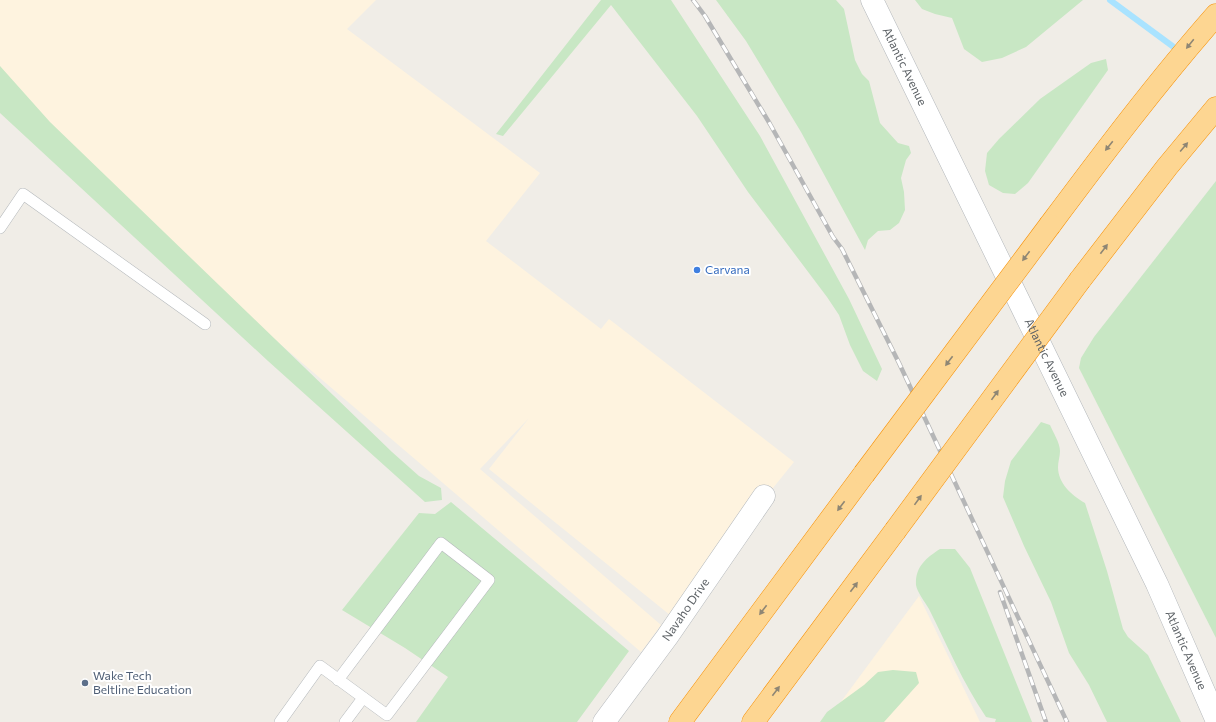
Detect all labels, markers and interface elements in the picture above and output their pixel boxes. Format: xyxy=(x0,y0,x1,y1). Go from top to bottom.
street label: Atlantic Avenue xyxy=(880,25,930,107)
one-way arrow xyxy=(1186,39,1195,50)
one-way arrow xyxy=(1105,140,1114,151)
one-way arrow xyxy=(1179,141,1188,152)
one-way arrow xyxy=(1100,244,1108,255)
one-way arrow xyxy=(1022,251,1030,262)
place label: Carvana xyxy=(705,262,750,276)
marker: Carvana xyxy=(692,265,702,275)
street label: Atlantic Avenue xyxy=(1022,316,1072,399)
one-way arrow xyxy=(945,355,953,366)
one-way arrow xyxy=(991,390,1000,401)
one-way arrow xyxy=(914,495,922,505)
one-way arrow xyxy=(837,500,845,511)
street label: Navaho Drive xyxy=(659,575,711,643)
one-way arrow xyxy=(850,581,858,592)
one-way arrow xyxy=(759,604,767,615)
street label: Atlantic Avenue xyxy=(1163,608,1210,692)
place label: Wake Tech Beltline Education xyxy=(93,668,192,696)
marker: Wake Tech Beltline Education xyxy=(80,678,90,688)
one-way arrow xyxy=(772,685,780,696)

